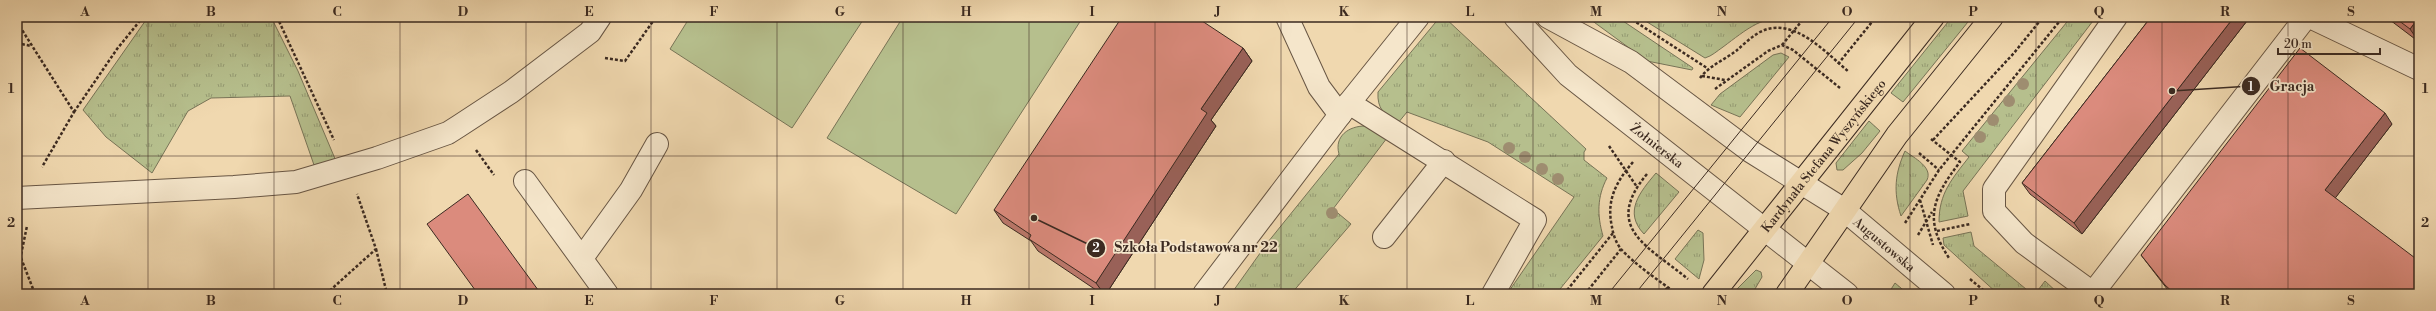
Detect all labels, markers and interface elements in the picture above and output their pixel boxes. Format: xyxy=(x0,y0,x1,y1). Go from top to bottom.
text: A xyxy=(79,4,90,20)
text: B xyxy=(206,4,216,20)
text: C xyxy=(332,4,342,20)
text: D xyxy=(458,4,468,20)
text: E xyxy=(584,4,594,20)
text: F xyxy=(709,4,719,20)
text: G xyxy=(835,4,846,20)
text: H xyxy=(961,4,972,20)
text: I xyxy=(1089,4,1095,20)
text: J xyxy=(1213,4,1221,20)
text: K xyxy=(1339,4,1350,20)
text: L xyxy=(1466,4,1475,20)
text: M xyxy=(1590,4,1602,20)
text: N xyxy=(1717,4,1728,20)
text: O xyxy=(1842,4,1853,20)
text: P xyxy=(1968,4,1978,20)
text: Q xyxy=(2094,4,2105,20)
text: R xyxy=(2220,4,2230,20)
text: S xyxy=(2347,4,2355,20)
scale bar xyxy=(2278,30,2380,56)
text: 20 m xyxy=(2284,37,2312,52)
callout: Gracja xyxy=(2241,73,2322,99)
street label: Kardynała Stefana Wyszyńskiego xyxy=(1758,76,1890,236)
text: Gracja xyxy=(2270,78,2315,96)
text: 1 xyxy=(2248,80,2254,95)
text: 1 xyxy=(8,81,15,97)
text: 1 xyxy=(2422,81,2429,97)
street label: Żołnierska xyxy=(1627,119,1687,172)
street label: Augustowska xyxy=(1849,213,1919,276)
text: 2 xyxy=(7,215,15,231)
text: 2 xyxy=(2421,215,2429,231)
callout: Szkoła Podstawowa nr 22 xyxy=(1086,235,1286,261)
text: Szkoła Podstawowa nr 22 xyxy=(1114,239,1278,257)
text: 2 xyxy=(1092,241,1100,256)
text: A xyxy=(79,293,90,309)
text: B xyxy=(206,293,216,309)
text: C xyxy=(332,293,342,309)
text: D xyxy=(458,293,468,309)
text: E xyxy=(584,293,594,309)
text: F xyxy=(709,293,719,309)
text: G xyxy=(835,293,846,309)
text: H xyxy=(961,293,972,309)
text: I xyxy=(1089,293,1095,309)
text: J xyxy=(1213,293,1221,309)
text: K xyxy=(1339,293,1350,309)
text: L xyxy=(1466,293,1475,309)
text: M xyxy=(1590,293,1602,309)
text: N xyxy=(1717,293,1728,309)
text: O xyxy=(1842,293,1853,309)
text: P xyxy=(1968,293,1978,309)
text: Q xyxy=(2094,293,2105,309)
text: R xyxy=(2220,293,2230,309)
text: S xyxy=(2347,293,2355,309)

